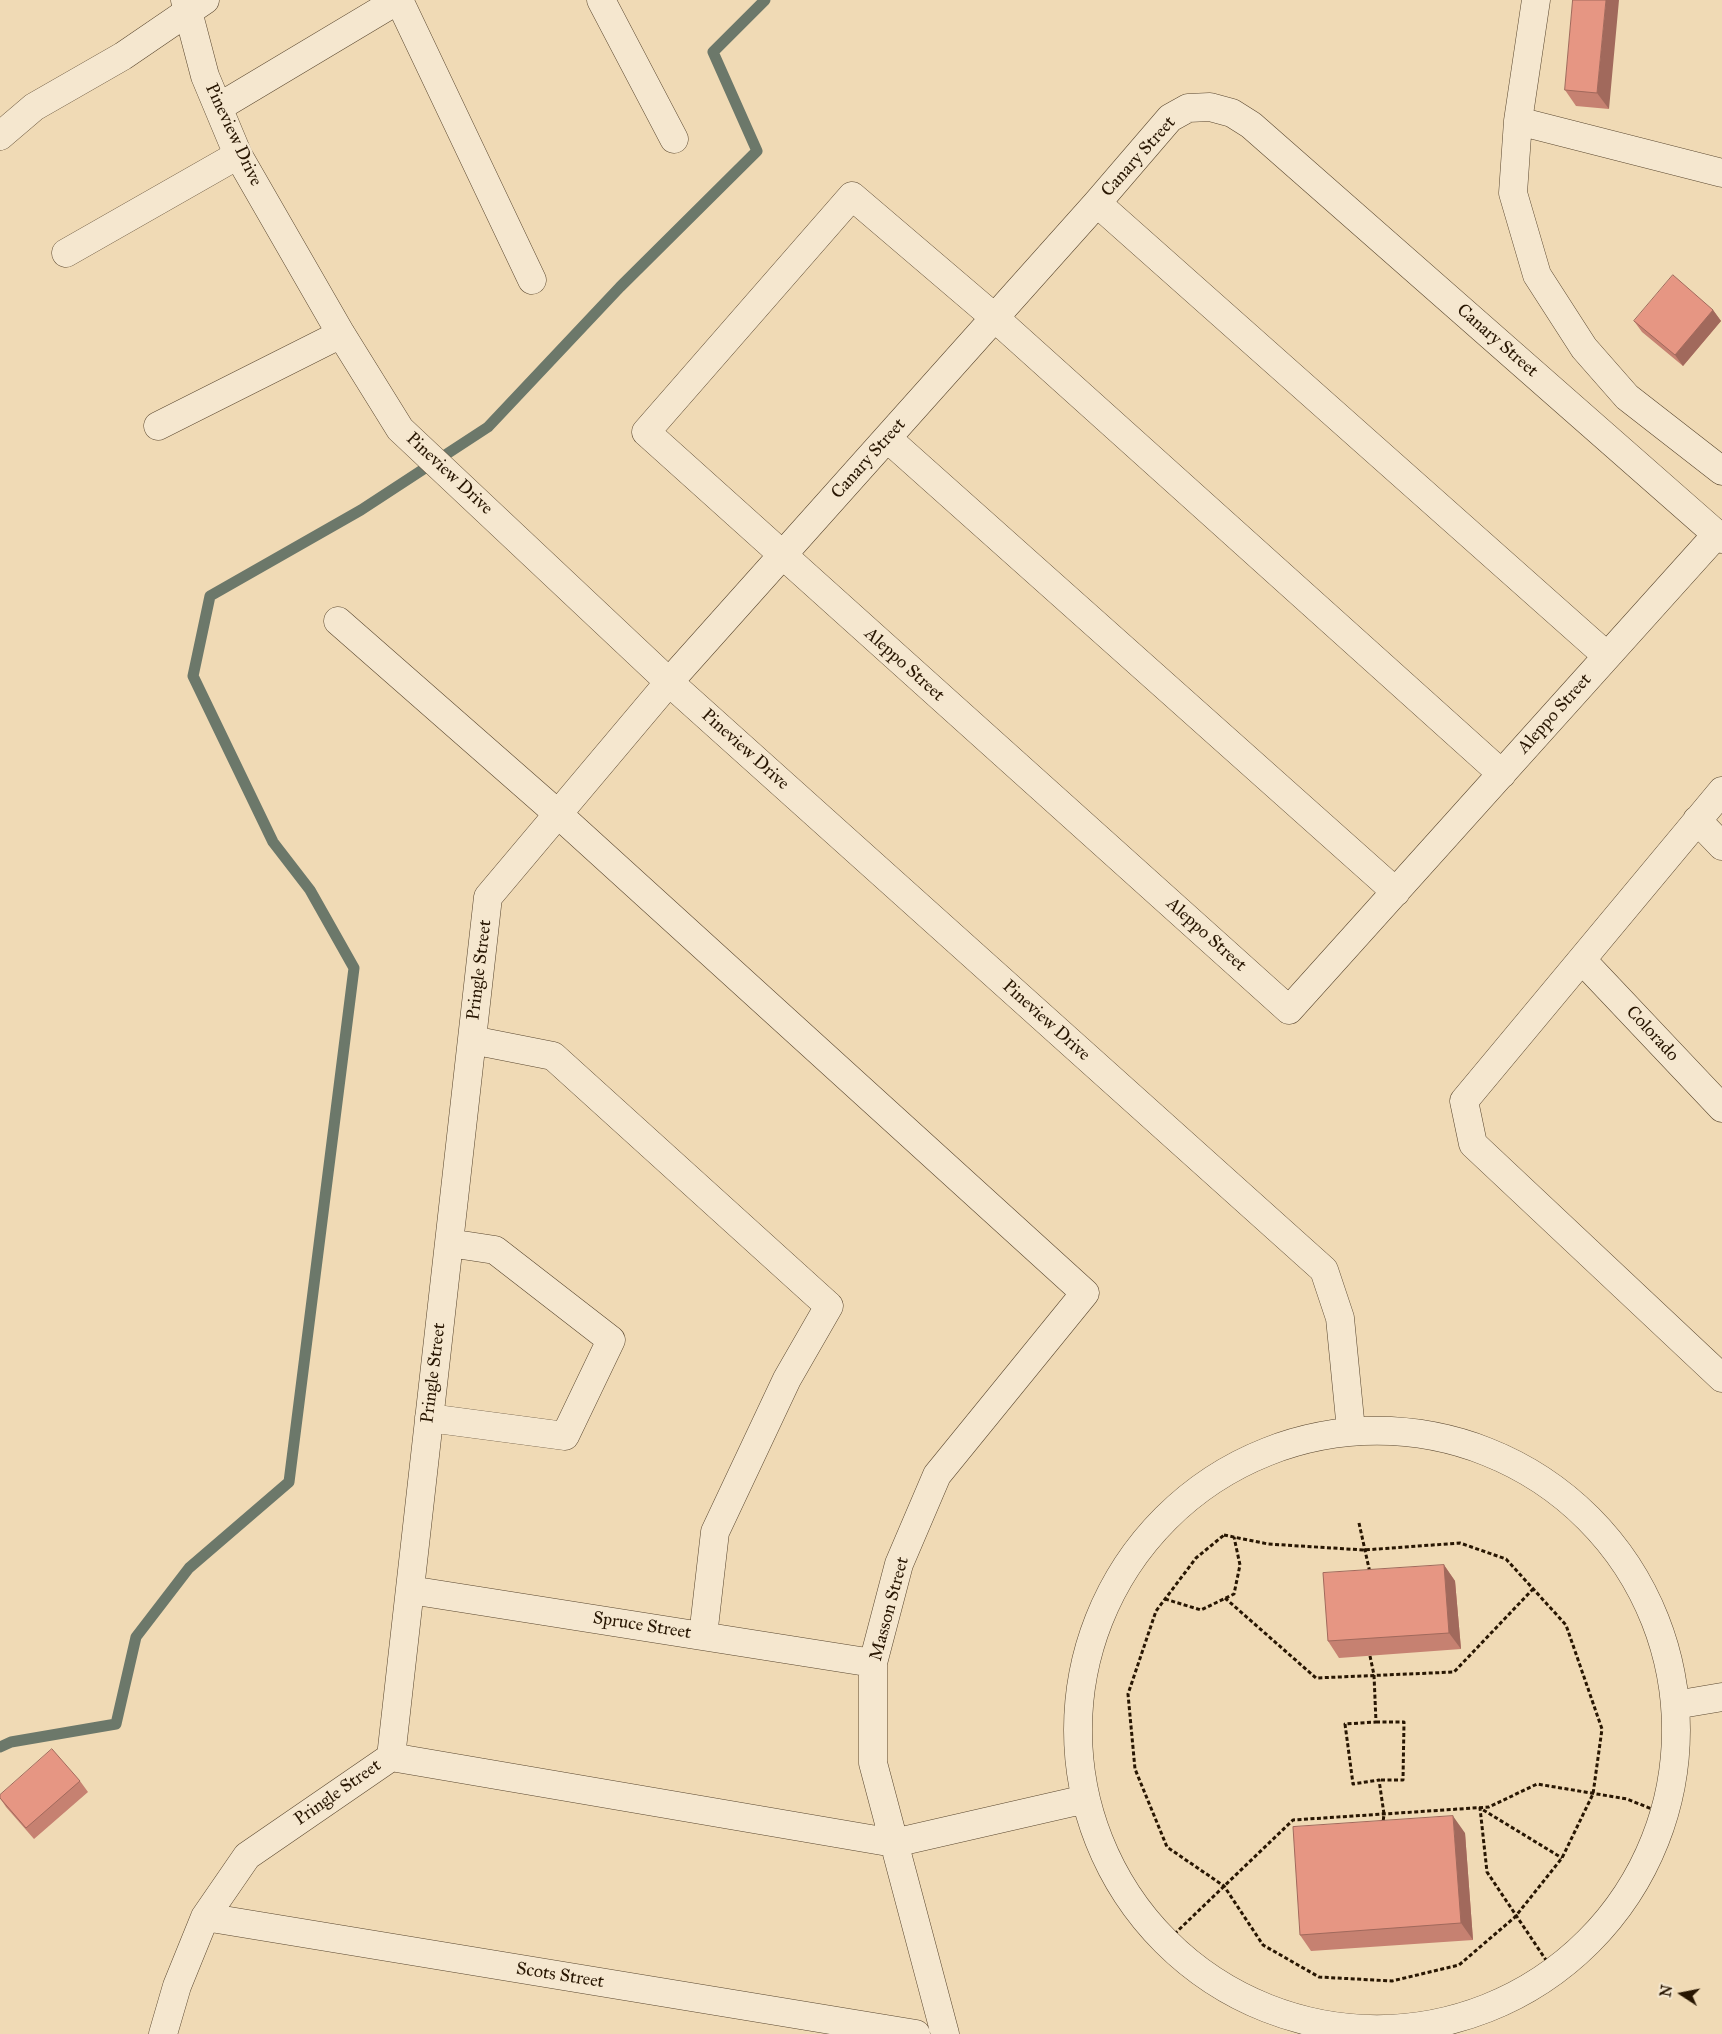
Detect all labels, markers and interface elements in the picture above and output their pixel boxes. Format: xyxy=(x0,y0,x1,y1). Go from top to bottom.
street label: Pineview Drive xyxy=(200,80,266,190)
street label: Canary Street xyxy=(1097,112,1181,202)
street label: Canary Street xyxy=(1452,300,1542,382)
street label: Canary Street xyxy=(827,414,911,504)
street label: Pineview Drive xyxy=(401,428,497,520)
street label: Aleppo Street xyxy=(860,623,948,707)
street label: Aleppo Street xyxy=(1513,670,1597,758)
street label: Pineview Drive xyxy=(697,705,793,795)
street label: Aleppo Street xyxy=(1162,893,1250,977)
street label: Pringle Street xyxy=(463,919,497,1021)
street label: Pineview Drive xyxy=(998,976,1094,1066)
street label: Colorado xyxy=(1621,1002,1683,1066)
street label: Pringle Street xyxy=(417,1322,451,1424)
street label: Masson Street xyxy=(866,1555,914,1663)
street label: Spruce Street xyxy=(591,1608,693,1644)
street label: Pringle Street xyxy=(290,1755,386,1831)
street label: Scots Street xyxy=(515,1958,605,1994)
north arrow xyxy=(1657,1969,1707,2019)
text: N xyxy=(1657,1984,1676,1998)

